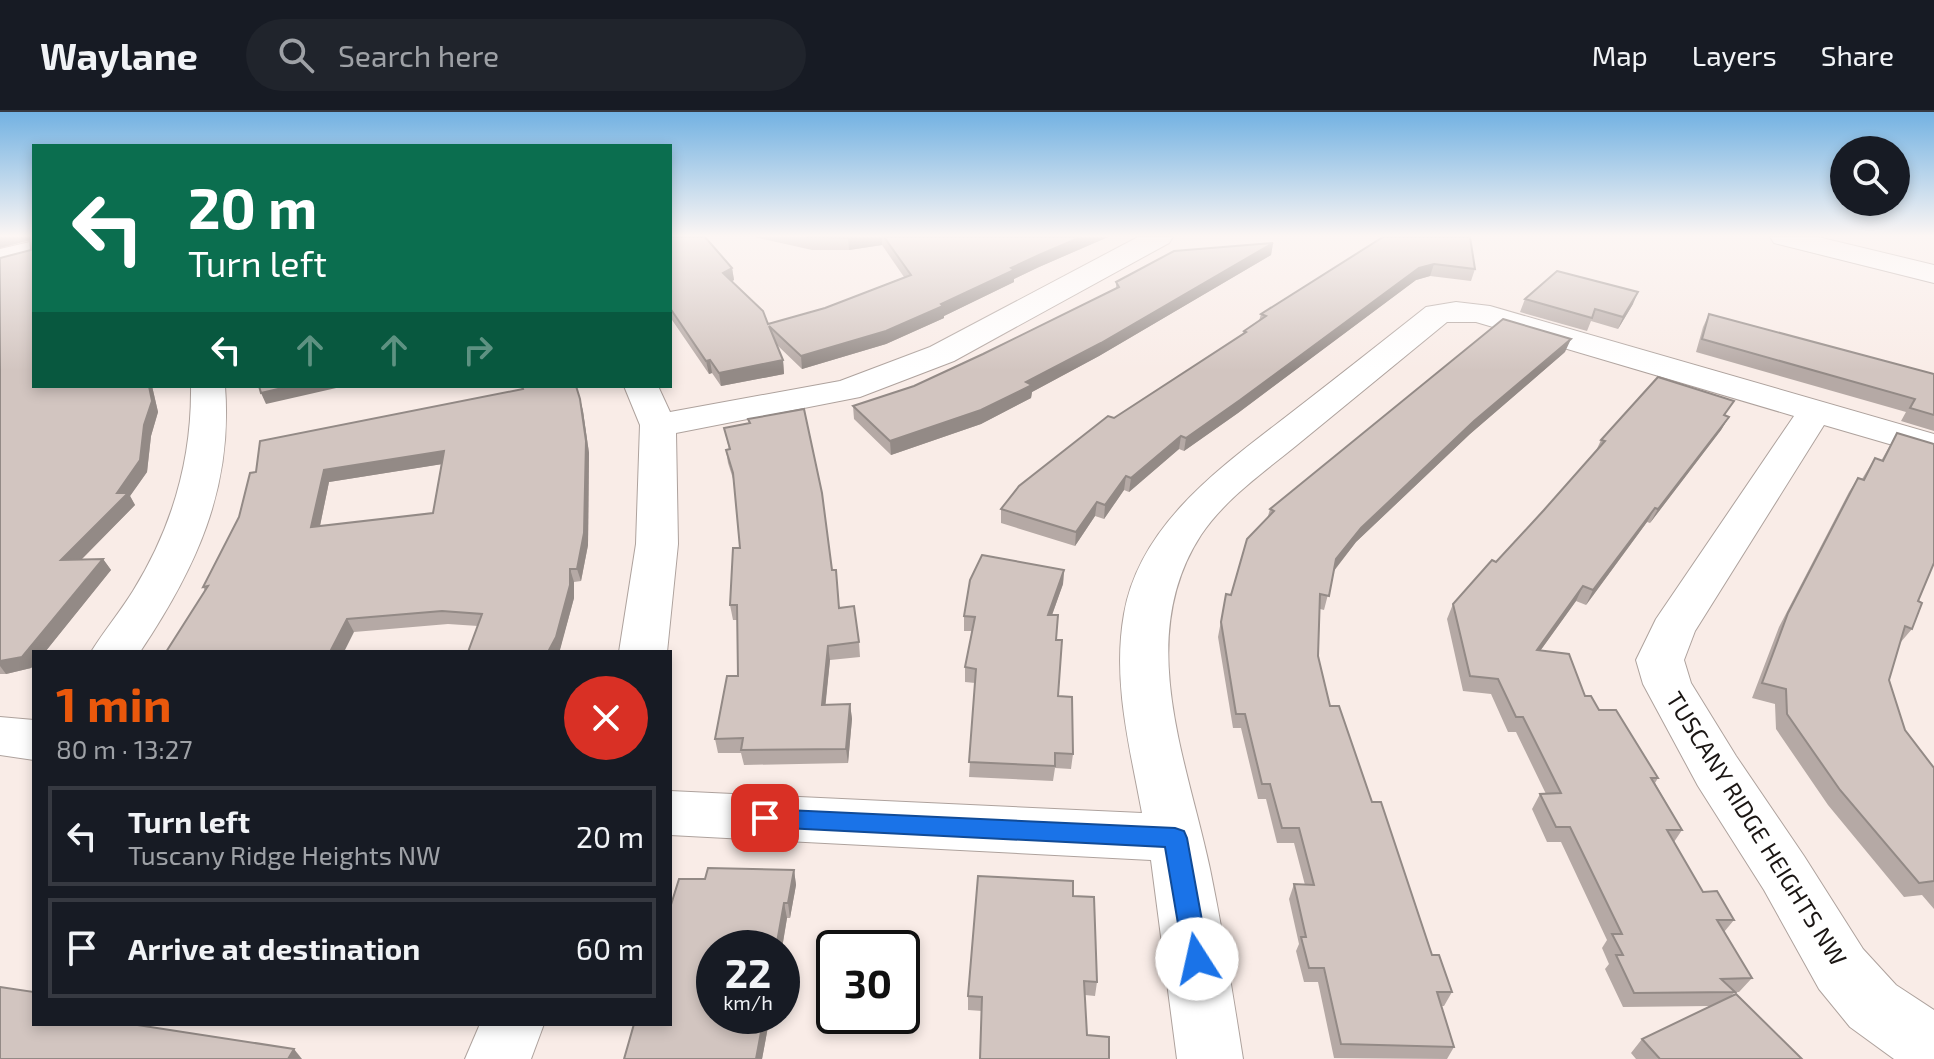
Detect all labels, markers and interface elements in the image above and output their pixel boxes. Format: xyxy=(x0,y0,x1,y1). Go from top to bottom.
search box xyxy=(246,19,806,91)
text: Waylane xyxy=(40,32,198,78)
icon: search xyxy=(274,33,318,77)
text: Search here xyxy=(338,37,499,73)
text: Map xyxy=(1592,38,1648,72)
text: Layers xyxy=(1692,38,1777,72)
text: Share xyxy=(1821,38,1894,72)
map controls xyxy=(1830,136,1910,216)
button: search xyxy=(1830,136,1910,216)
text: 20 m xyxy=(188,173,317,240)
icon: left xyxy=(56,176,160,280)
text: Turn left xyxy=(188,241,327,284)
icon: left xyxy=(204,328,248,372)
icon: ahead xyxy=(288,328,332,372)
icon: ahead xyxy=(372,328,416,372)
icon: right xyxy=(456,328,500,372)
text: 1 min xyxy=(56,674,172,732)
button: close xyxy=(564,676,648,760)
street label: TUSCANY RIDGE HEIGHTS NW xyxy=(1661,686,1854,971)
text: 80 m · 13:27 xyxy=(56,733,193,764)
pin xyxy=(731,784,799,852)
icon: arrive xyxy=(743,796,787,840)
text: Turn left xyxy=(128,803,250,839)
icon: left xyxy=(60,814,104,858)
text: 20 m xyxy=(576,818,644,854)
text: Tuscany Ridge Heights NW xyxy=(128,839,441,870)
position arrow xyxy=(1155,917,1239,1001)
icon: arrive xyxy=(60,926,104,970)
text: Arrive at destination xyxy=(128,930,420,966)
text: 60 m xyxy=(576,930,644,966)
speed limit sign: 30 xyxy=(816,930,920,1034)
text: 22 xyxy=(725,948,771,996)
text: km/h xyxy=(723,990,773,1014)

